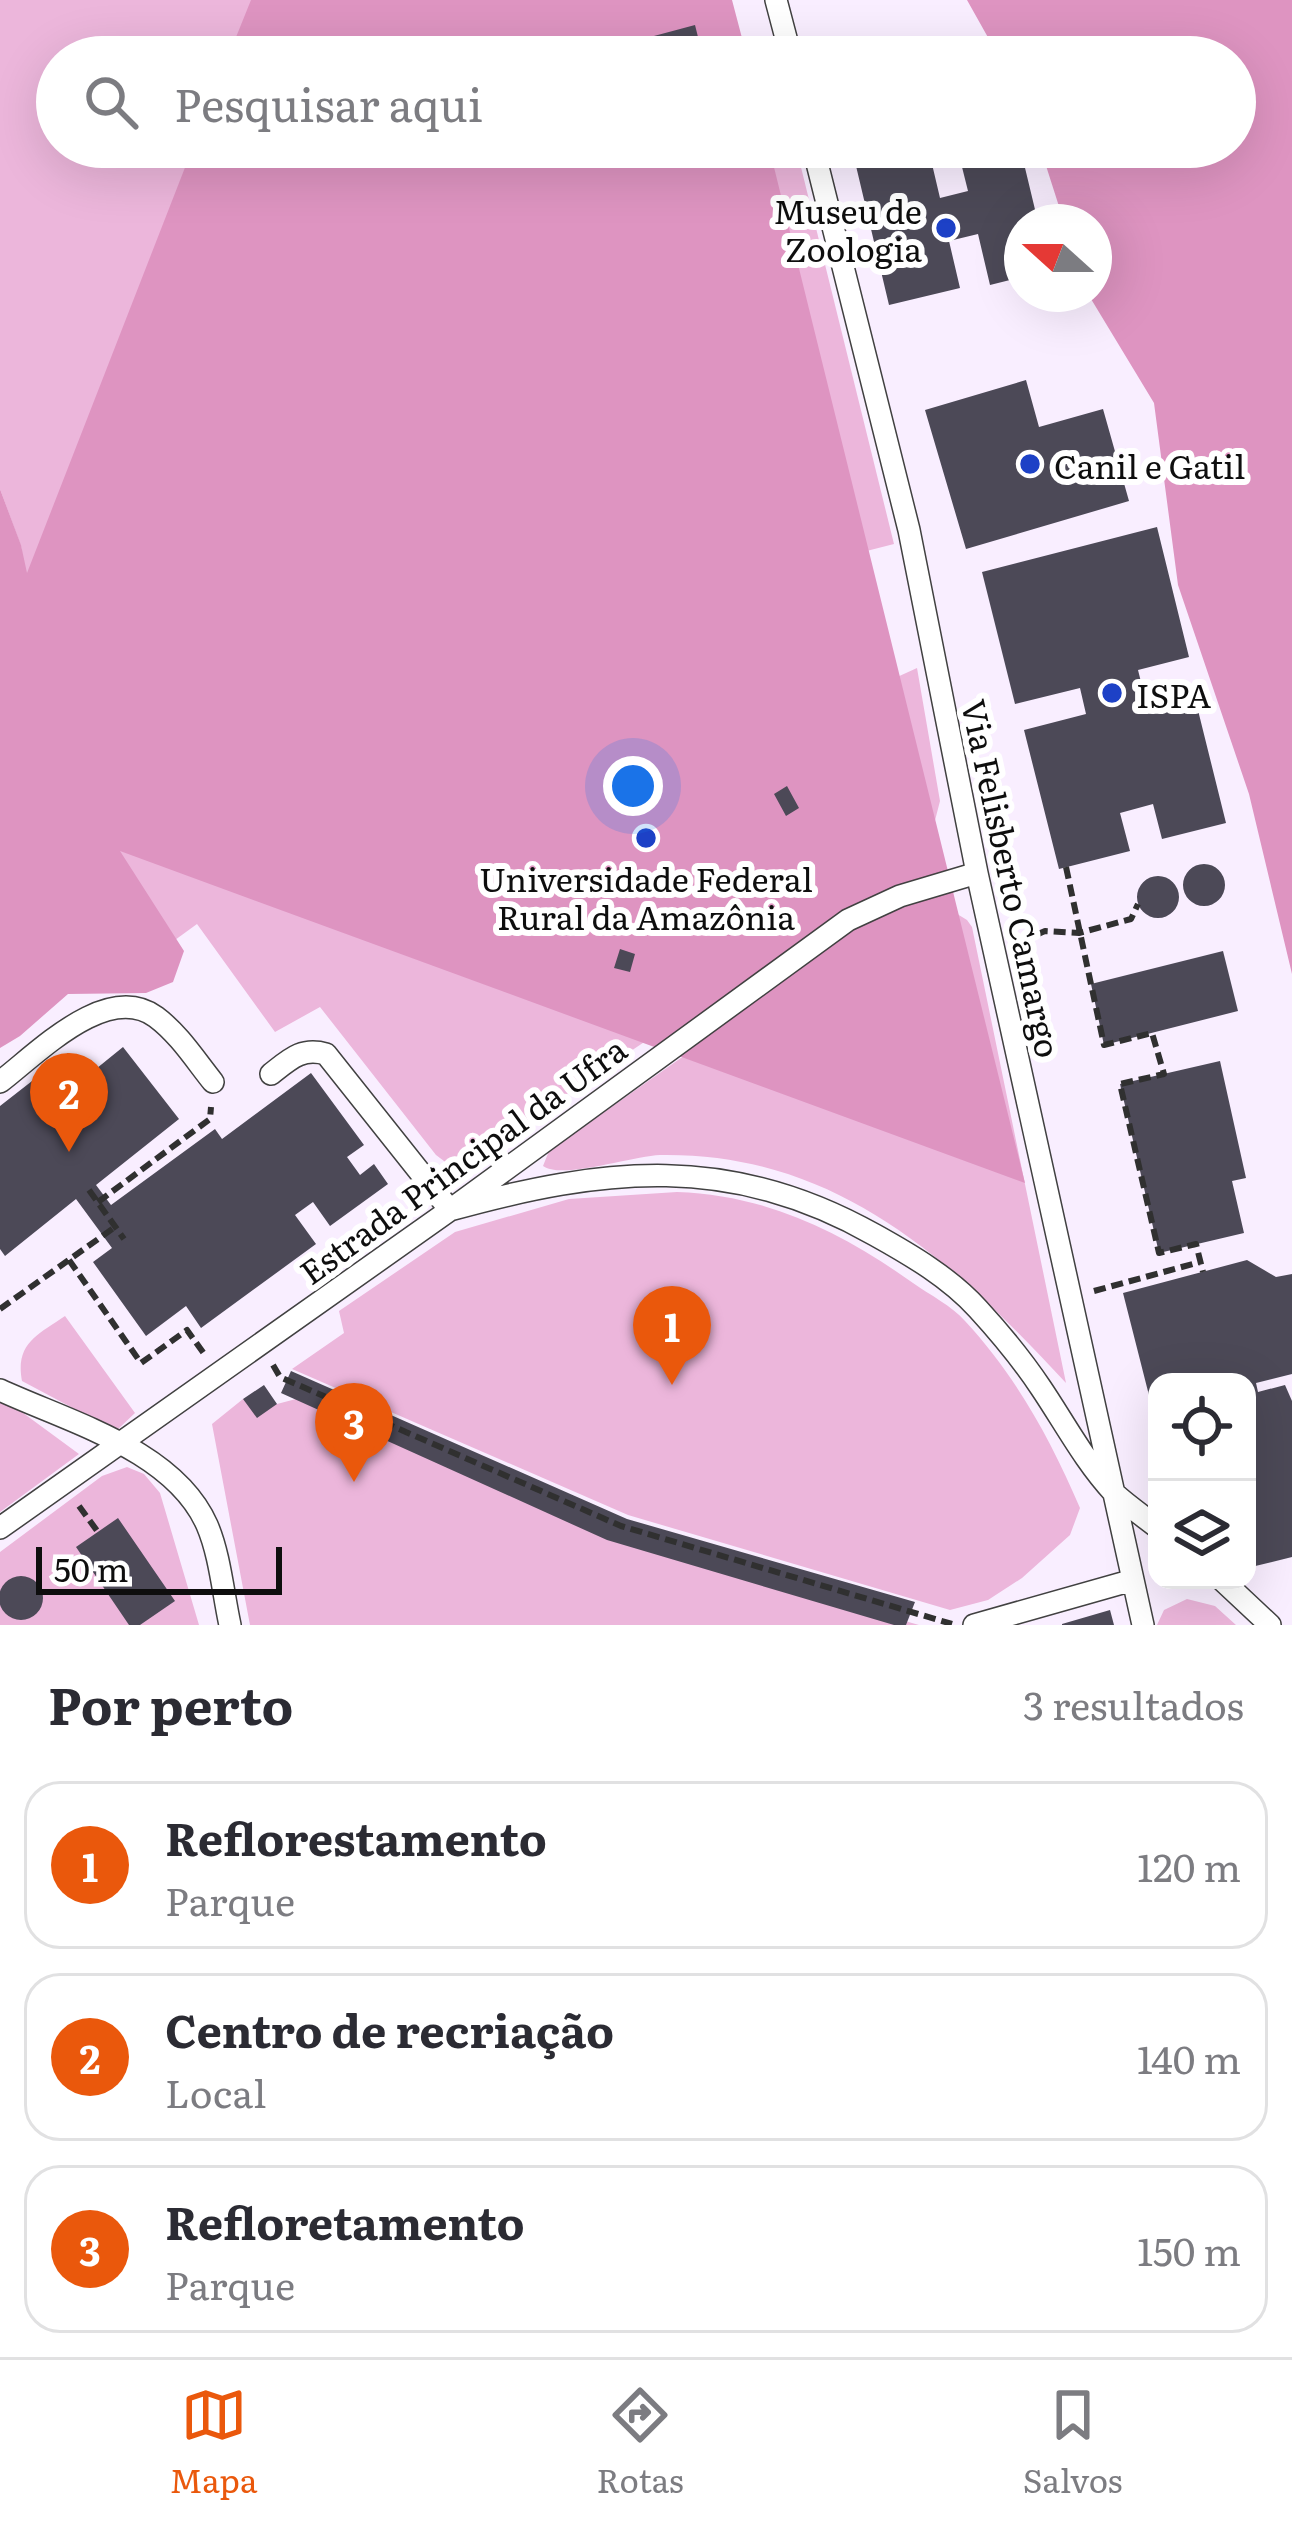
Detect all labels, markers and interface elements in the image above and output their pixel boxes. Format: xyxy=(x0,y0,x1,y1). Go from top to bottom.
search box xyxy=(36,36,1256,168)
icon: search xyxy=(78,69,144,135)
text: Pesquisar aqui xyxy=(174,69,483,136)
place label: Museu de Zoologia xyxy=(773,185,922,272)
north arrow xyxy=(1004,204,1112,312)
marker: Museu de Zoologia xyxy=(933,215,959,241)
place label: Canil e Gatil xyxy=(1054,440,1245,489)
marker: Canil e Gatil xyxy=(1017,451,1043,477)
place label: ISPA xyxy=(1136,669,1211,718)
marker: ISPA xyxy=(1099,680,1125,706)
street label: Via Felisberto Camargo xyxy=(951,694,1075,1062)
your location xyxy=(603,756,663,816)
marker: Universidade Federal Rural da Amazônia xyxy=(633,825,659,851)
place label: Universidade Federal Rural da Amazônia xyxy=(479,853,813,940)
street label: Estrada Principal da Ufra xyxy=(288,1023,636,1294)
pin: 2 xyxy=(30,1053,108,1152)
pin: 1 xyxy=(633,1286,711,1385)
map controls xyxy=(1148,1373,1256,1589)
button: locate xyxy=(1148,1373,1256,1481)
pin: 3 xyxy=(315,1383,393,1482)
button: layers xyxy=(1148,1481,1256,1589)
scale bar xyxy=(36,1541,282,1594)
text: 50 m xyxy=(54,1543,128,1592)
text: Por perto xyxy=(48,1665,293,1741)
text: 3 resultados xyxy=(1023,1674,1244,1732)
text: Reflorestamento xyxy=(165,1803,547,1870)
text: 1 xyxy=(82,1836,98,1894)
text: 120 m xyxy=(1137,1836,1241,1894)
text: Parque xyxy=(165,1870,295,1928)
text: Centro de recriação xyxy=(165,1995,614,2062)
text: 2 xyxy=(80,2028,100,2086)
text: 140 m xyxy=(1137,2028,1241,2086)
text: Local xyxy=(165,2062,266,2120)
text: Refloretamento xyxy=(165,2187,525,2254)
text: 3 xyxy=(79,2220,101,2278)
text: 150 m xyxy=(1137,2220,1241,2278)
text: Parque xyxy=(165,2254,295,2312)
tab: Mapa xyxy=(170,2382,258,2503)
tab: Rotas xyxy=(597,2382,684,2503)
tab: Salvos xyxy=(1023,2382,1122,2503)

